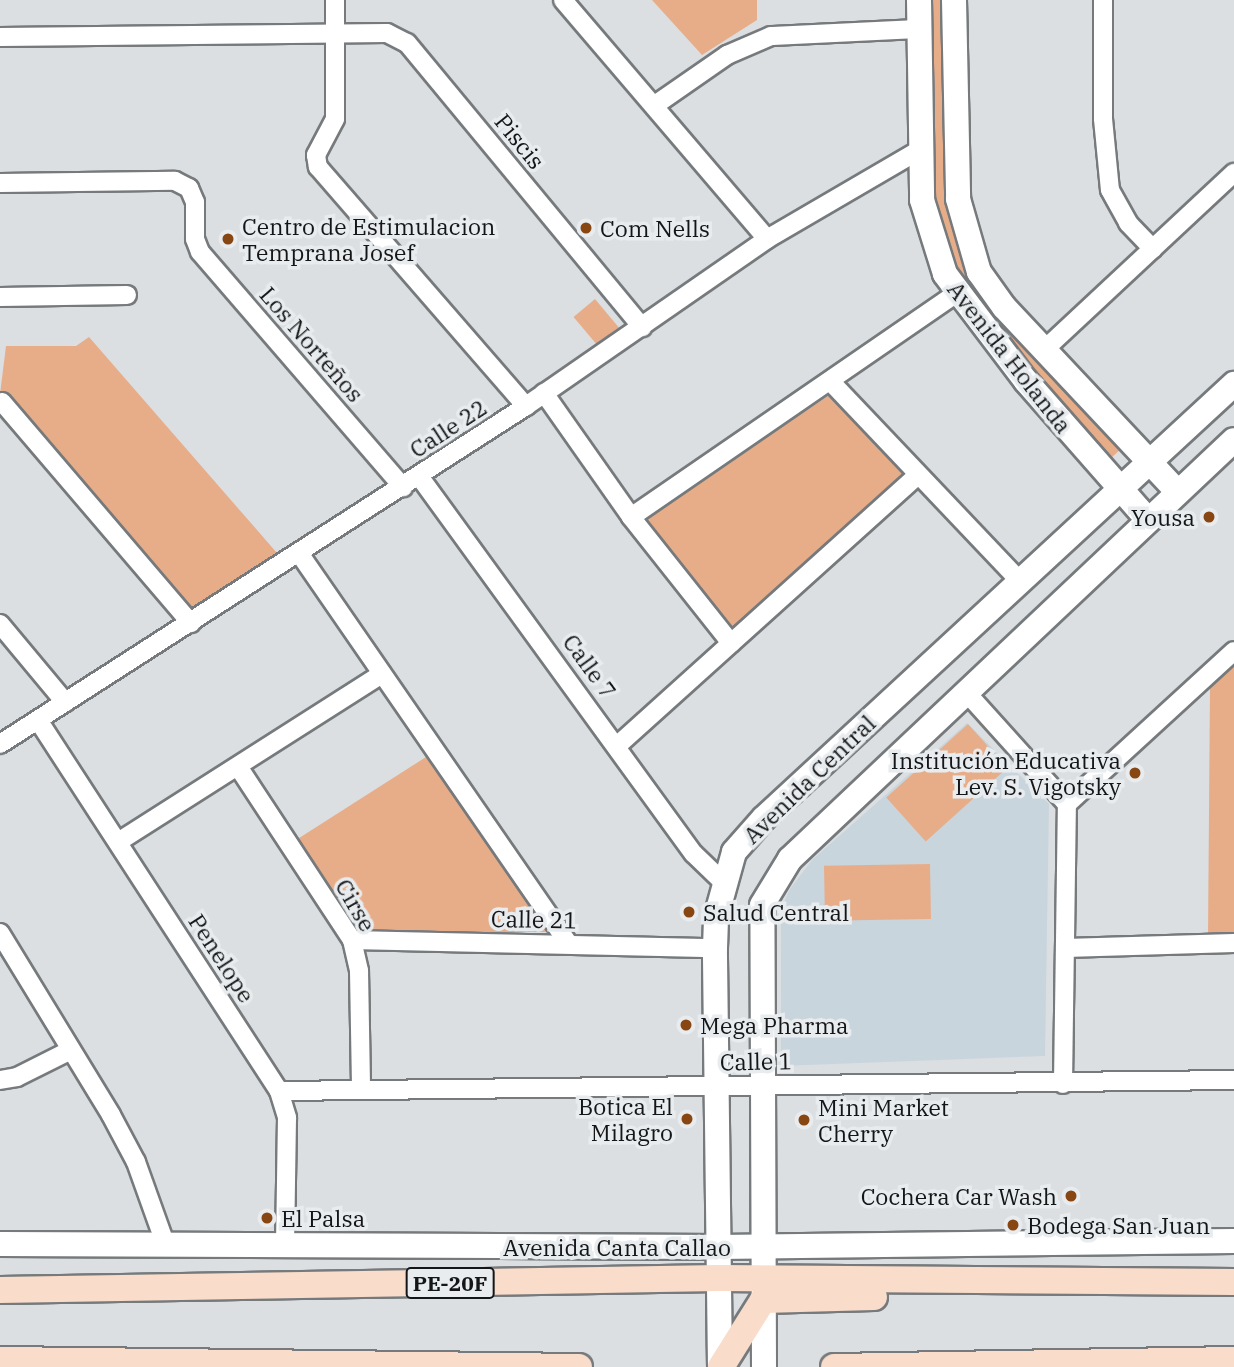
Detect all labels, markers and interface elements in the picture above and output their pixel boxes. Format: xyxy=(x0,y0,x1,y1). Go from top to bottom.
street label: Piscis xyxy=(489,108,551,174)
place label: Centro de Estimulacion Temprana Josef xyxy=(242,212,496,266)
place label: Com Nells xyxy=(600,214,710,242)
marker: Com Nells xyxy=(578,220,594,236)
marker: Centro de Estimulacion Temprana Josef xyxy=(220,231,236,247)
street label: Avenida Holanda xyxy=(942,276,1078,438)
street label: Los Norteños xyxy=(254,281,370,407)
street label: Calle 22 xyxy=(404,393,492,463)
place label: Yousa xyxy=(1131,503,1195,531)
marker: Yousa xyxy=(1201,509,1217,525)
street label: Calle 7 xyxy=(558,629,622,703)
street label: Avenida Central xyxy=(737,709,881,849)
place label: Institución Educativa Lev. S. Vigotsky xyxy=(891,746,1121,800)
marker: Institución Educativa Lev. S. Vigotsky xyxy=(1127,765,1143,781)
street label: Cirse xyxy=(330,874,382,936)
place label: Salud Central xyxy=(703,898,849,926)
street label: Calle 21 xyxy=(491,904,577,934)
marker: Salud Central xyxy=(681,904,697,920)
street label: Penelope xyxy=(183,909,261,1007)
place label: Mega Pharma xyxy=(700,1011,849,1039)
marker: Mega Pharma xyxy=(678,1017,694,1033)
street label: Calle 1 xyxy=(720,1047,792,1075)
place label: Botica El Milagro xyxy=(578,1092,673,1146)
place label: Mini Market Cherry xyxy=(818,1093,949,1147)
marker: Botica El Milagro xyxy=(679,1111,695,1127)
marker: Mini Market Cherry xyxy=(796,1112,812,1128)
place label: Cochera Car Wash xyxy=(861,1182,1057,1210)
marker: Cochera Car Wash xyxy=(1063,1188,1079,1204)
place label: El Palsa xyxy=(281,1204,365,1232)
marker: El Palsa xyxy=(259,1210,275,1226)
place label: Bodega San Juan xyxy=(1027,1211,1210,1239)
marker: Bodega San Juan xyxy=(1005,1217,1021,1233)
street label: Avenida Canta Callao xyxy=(503,1233,731,1261)
road number: PE-20F xyxy=(405,1266,496,1300)

